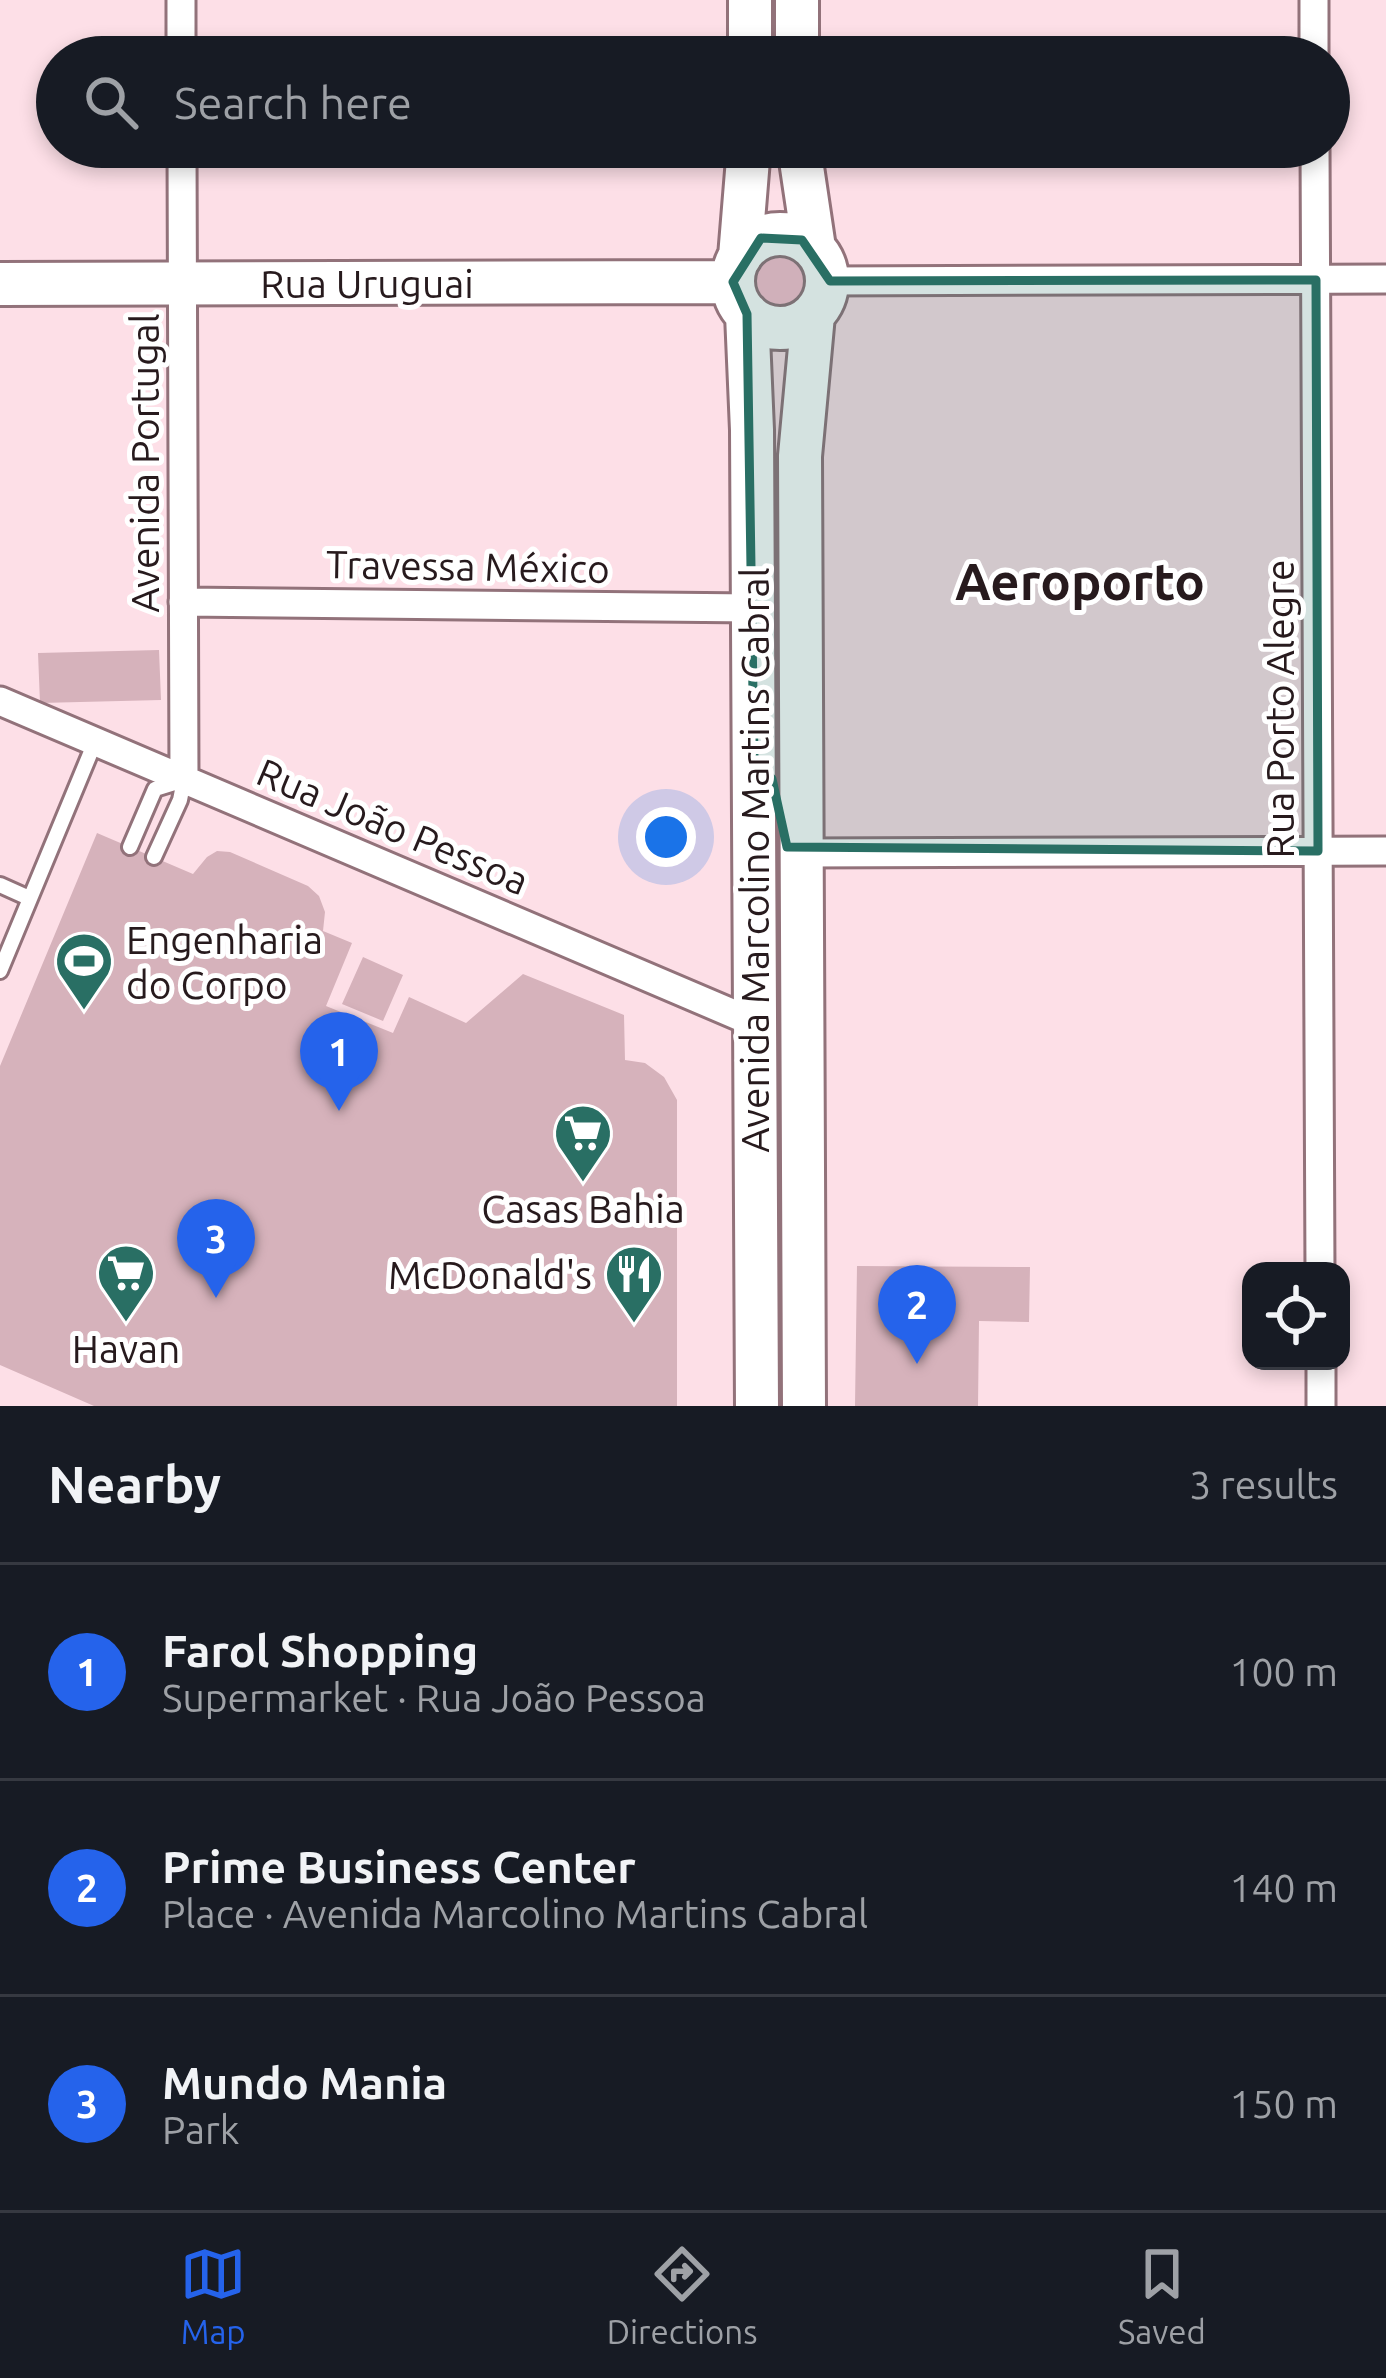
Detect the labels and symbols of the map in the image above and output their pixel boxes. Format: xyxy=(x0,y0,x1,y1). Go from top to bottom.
street label: Rua Uruguai xyxy=(260,262,474,305)
street label: Avenida Portugal xyxy=(123,313,166,613)
street label: Travessa México xyxy=(326,542,610,590)
district label: Aeroporto xyxy=(955,552,1205,610)
street label: Rua Porto Alegre xyxy=(1258,560,1301,858)
street label: Avenida Marcolino Martins Cabral xyxy=(733,567,776,1153)
street label: Rua João Pessoa xyxy=(251,750,535,902)
your location xyxy=(636,807,696,867)
place label: Engenharia do Corpo xyxy=(126,918,323,1006)
sports icon: Engenharia do Corpo xyxy=(53,930,115,1012)
pin: 1 xyxy=(300,1012,378,1111)
supermarket icon: Casas Bahia xyxy=(552,1102,614,1184)
place label: Casas Bahia xyxy=(481,1187,685,1230)
pin: 3 xyxy=(177,1199,255,1298)
supermarket icon: Havan xyxy=(95,1242,157,1324)
restaurant icon: McDonald's xyxy=(603,1243,665,1325)
place label: McDonald's xyxy=(388,1253,592,1296)
pin: 2 xyxy=(878,1265,956,1364)
place label: Havan xyxy=(72,1327,180,1370)

